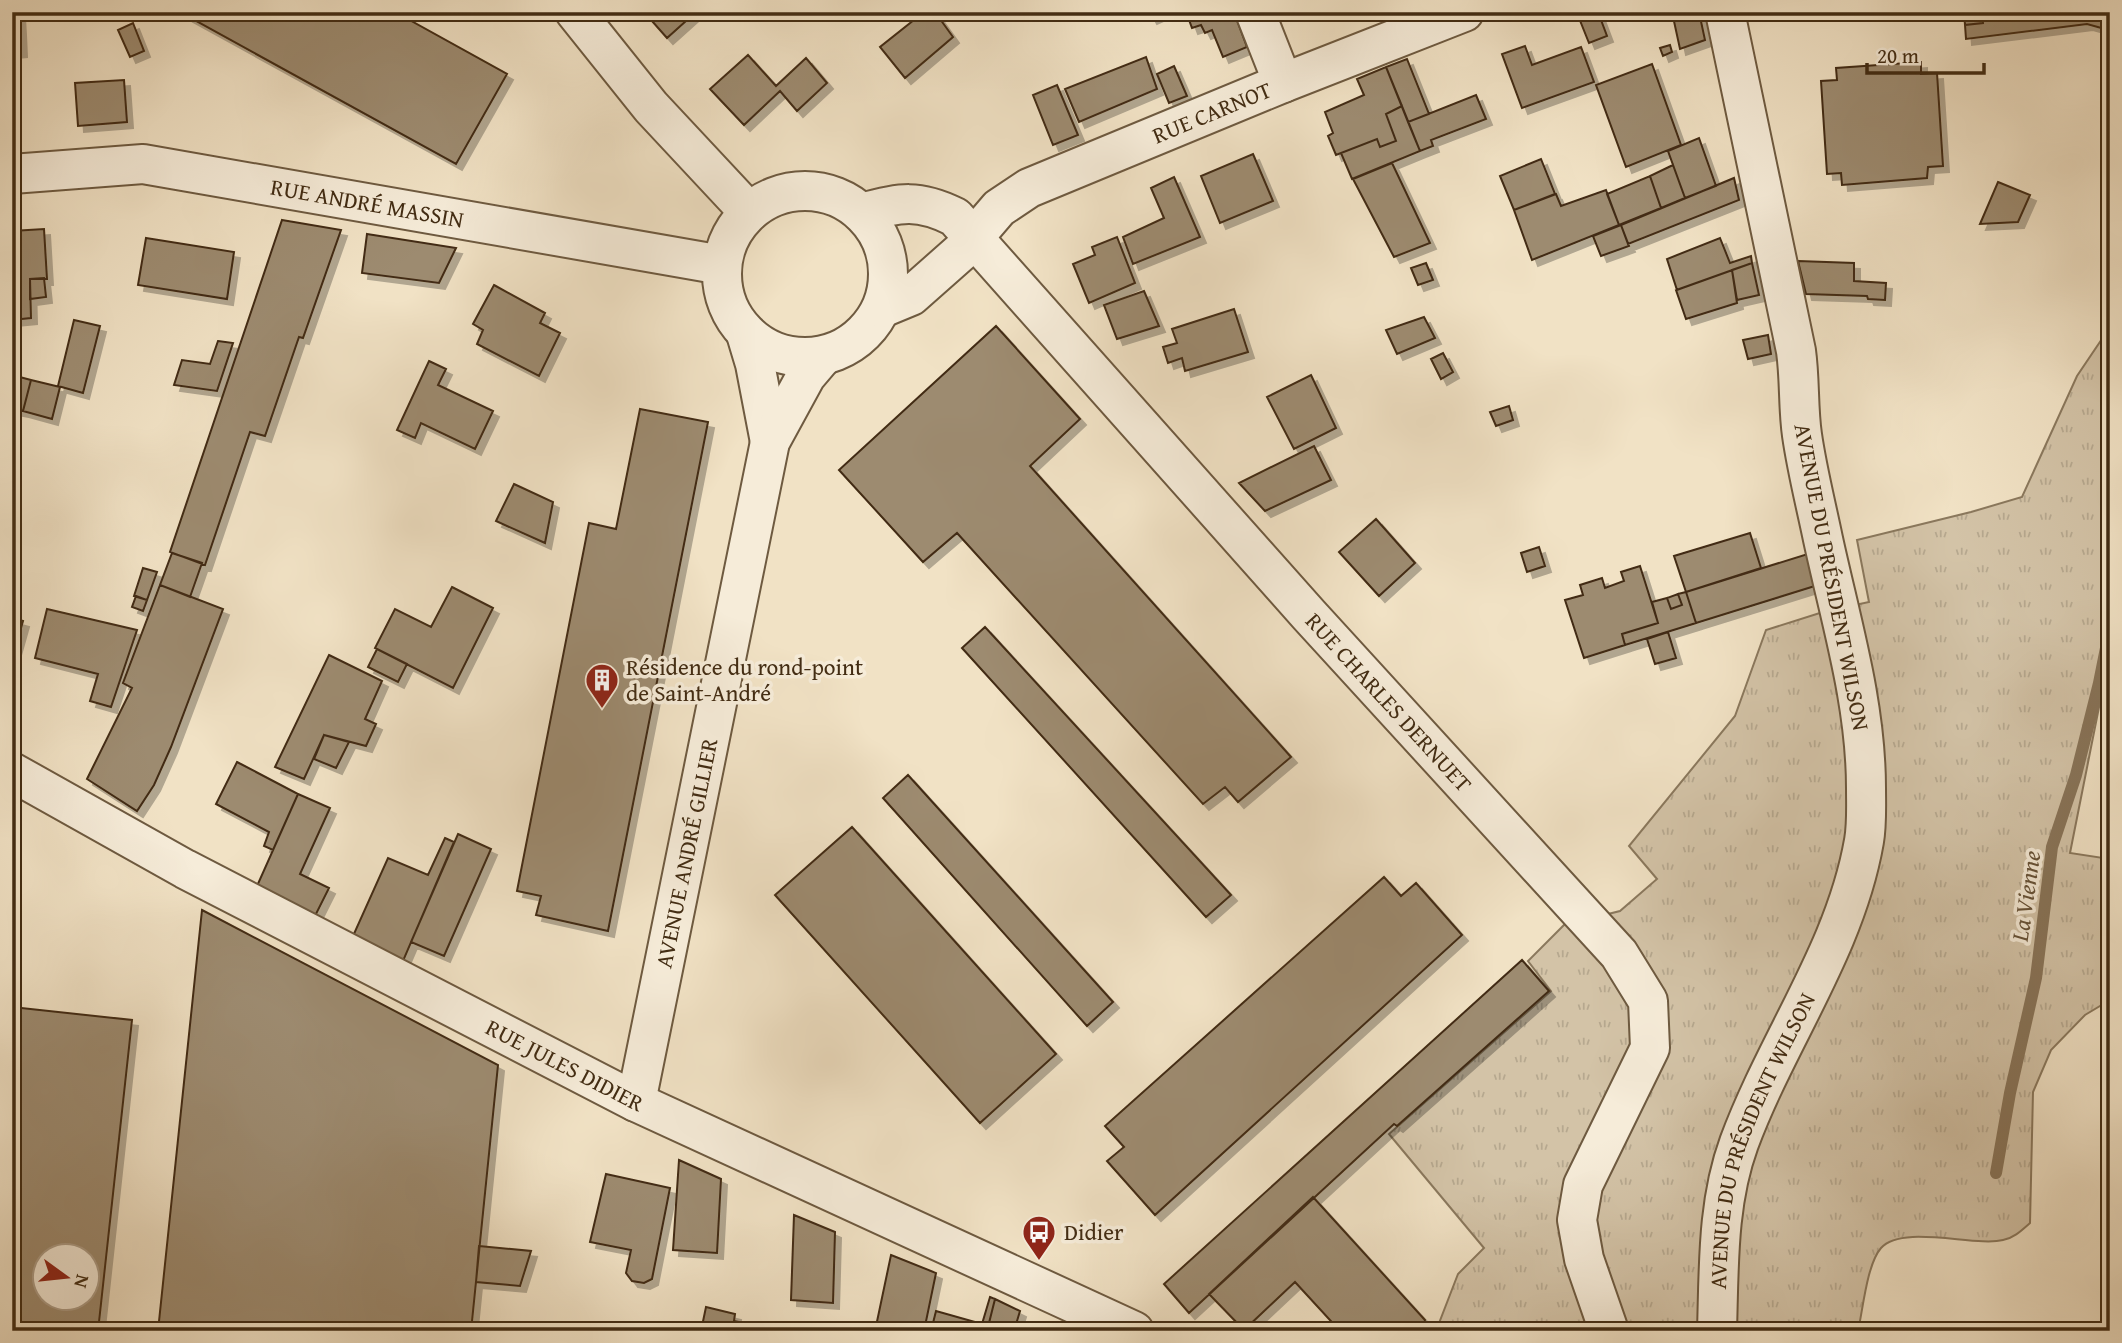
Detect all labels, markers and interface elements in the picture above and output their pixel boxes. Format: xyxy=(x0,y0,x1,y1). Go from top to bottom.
scale bar xyxy=(1867,32,1984,76)
text: 20 m xyxy=(1877,40,1919,71)
street label: RUE CARNOT xyxy=(1147,73,1276,151)
street label: RUE ANDRÉ MASSIN xyxy=(268,170,466,236)
street label: AVENUE DU PRÉSIDENT WILSON xyxy=(1787,421,1878,733)
street label: RUE CHARLES DERNUET xyxy=(1298,605,1480,799)
place label: Résidence du rond-point de Saint-André xyxy=(626,650,863,709)
building icon: Résidence du rond-point de Saint-André xyxy=(583,661,621,710)
street label: AVENUE ANDRÉ GILLIER xyxy=(647,734,726,971)
water label: La Vienne xyxy=(2002,848,2049,944)
street label: AVENUE DU PRÉSIDENT WILSON xyxy=(1701,987,1823,1290)
street label: RUE JULES DIDIER xyxy=(480,1010,650,1120)
bus stop icon: Didier xyxy=(1020,1213,1058,1262)
place label: Didier xyxy=(1064,1215,1124,1248)
north arrow xyxy=(32,1242,102,1312)
text: N xyxy=(67,1272,98,1291)

